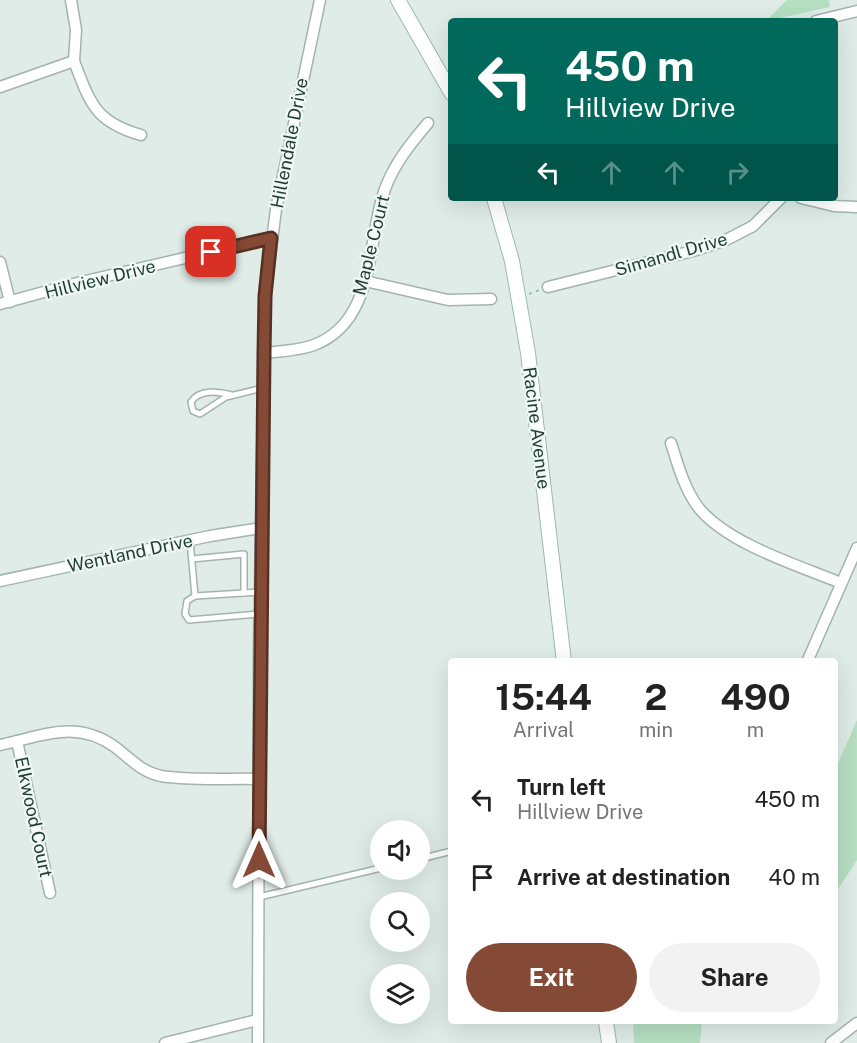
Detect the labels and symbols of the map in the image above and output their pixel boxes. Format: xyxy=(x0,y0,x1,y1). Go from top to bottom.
street label: Hillendale Drive xyxy=(266,76,312,210)
street label: Maple Court xyxy=(348,193,394,297)
pin xyxy=(185,226,236,277)
street label: Simandl Drive xyxy=(612,228,730,280)
street label: Hillview Drive xyxy=(42,255,158,303)
street label: Racine Avenue xyxy=(519,366,555,490)
street label: Wentland Drive xyxy=(65,529,195,577)
street label: Elkwood Court xyxy=(11,755,57,879)
position arrow xyxy=(227,828,291,892)

